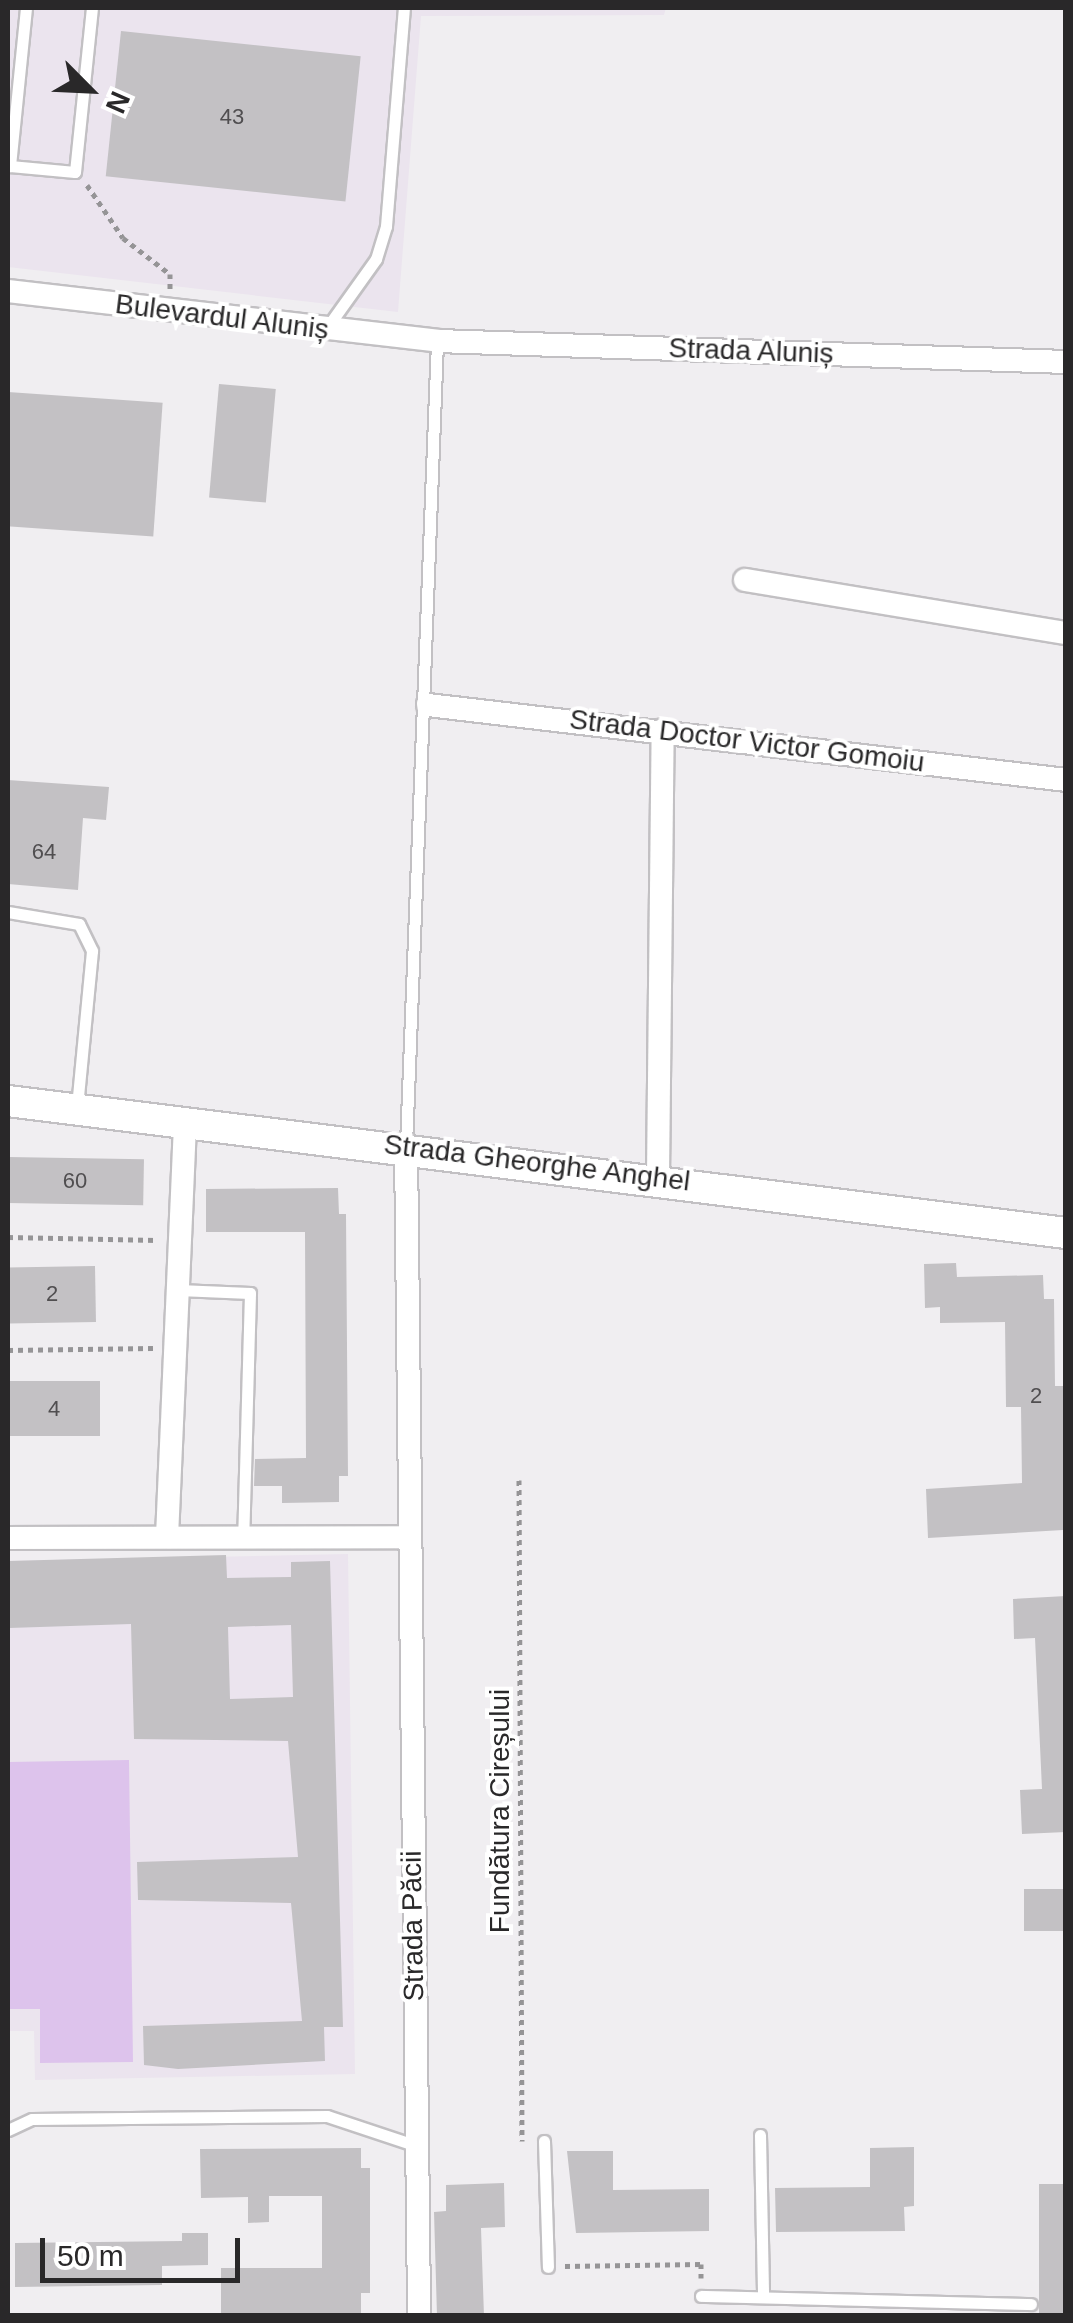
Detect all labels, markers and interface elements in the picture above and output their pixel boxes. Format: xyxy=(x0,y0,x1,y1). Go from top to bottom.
north arrow xyxy=(40,40,140,140)
text: N xyxy=(100,87,136,118)
house number: 43 xyxy=(220,104,244,130)
street label: Bulevardul Aluniș xyxy=(113,287,331,347)
street label: Strada Aluniș xyxy=(667,331,835,371)
street label: Strada Doctor Victor Gomoiu xyxy=(568,703,926,779)
house number: 64 xyxy=(32,839,56,865)
street label: Strada Gheorghe Anghel xyxy=(381,1127,693,1199)
house number: 60 xyxy=(63,1168,87,1194)
house number: 2 xyxy=(46,1281,58,1307)
house number: 2 xyxy=(1030,1383,1042,1409)
house number: 4 xyxy=(48,1396,60,1422)
street label: Fundătura Cireșului xyxy=(483,1689,517,1933)
street label: Strada Păcii xyxy=(395,1850,431,2002)
scale bar xyxy=(45,2218,245,2280)
text: 50 m xyxy=(57,2239,124,2272)

